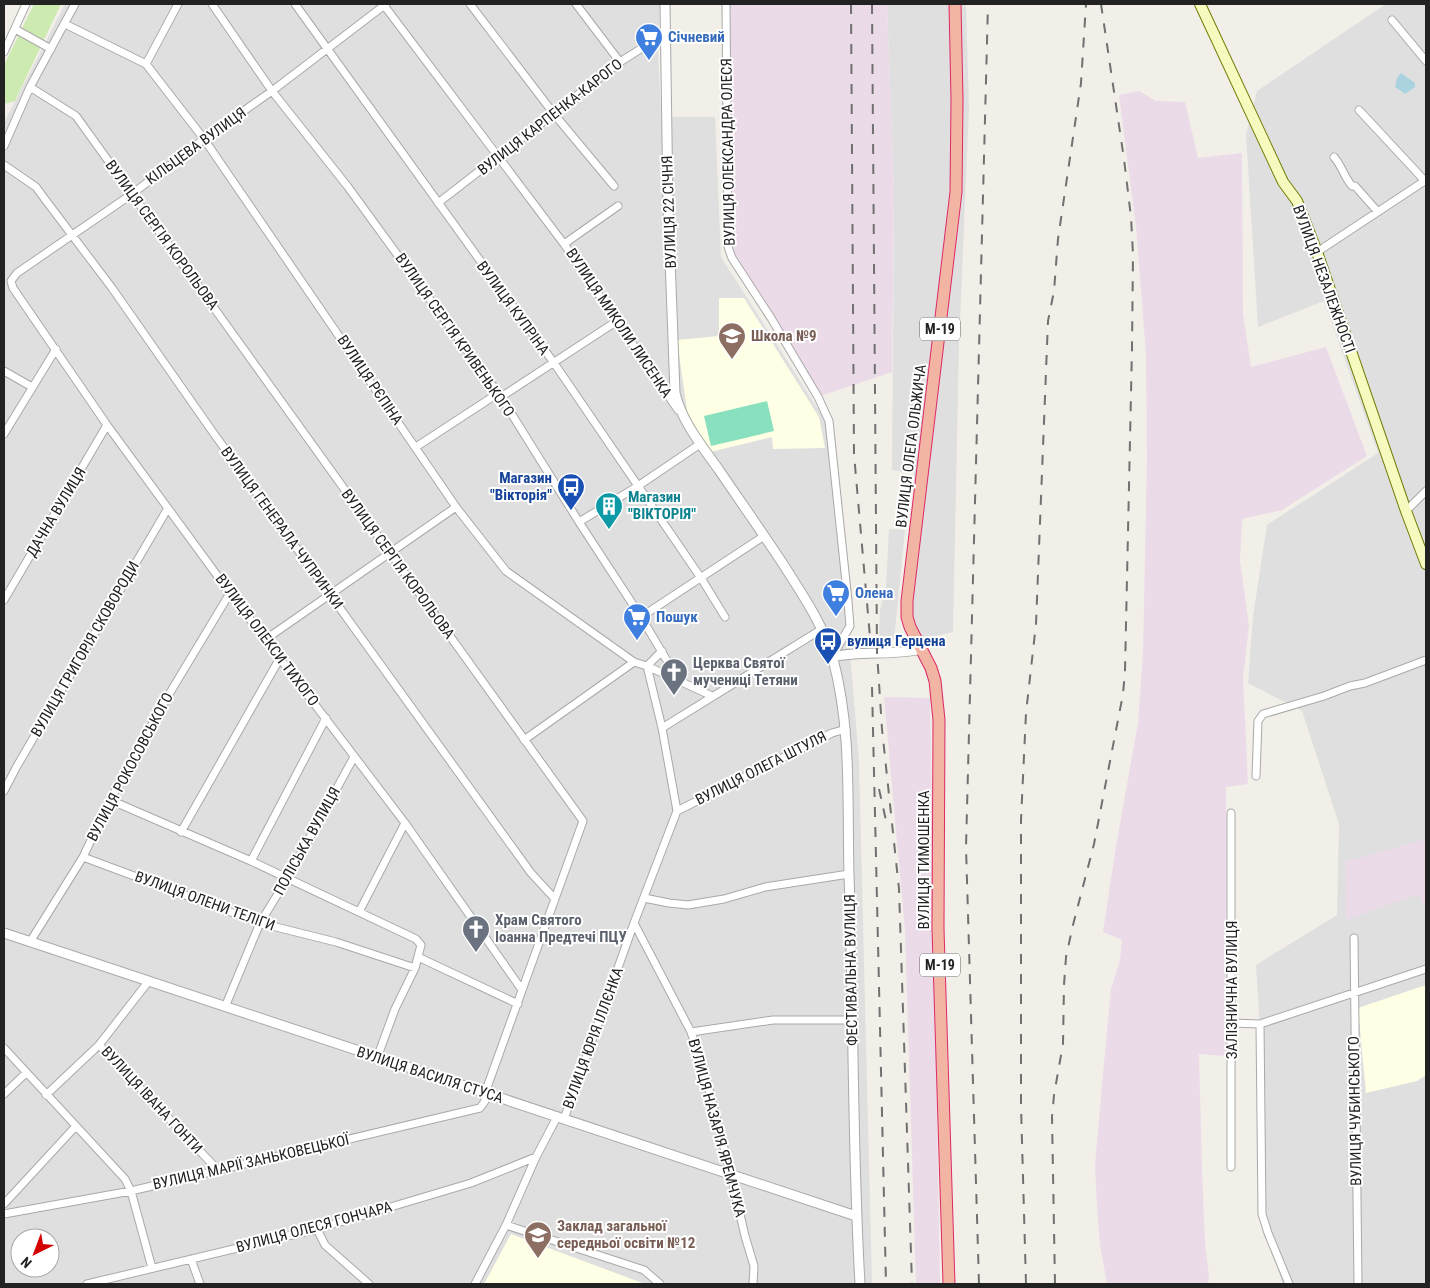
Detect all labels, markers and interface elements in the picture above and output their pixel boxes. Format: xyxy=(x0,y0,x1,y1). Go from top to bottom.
supermarket icon: Січневий xyxy=(634,22,664,61)
place label: Січневий xyxy=(668,28,725,46)
street label: ВУЛИЦЯ КАРПЕНКА-КАРОГО xyxy=(474,55,626,179)
street label: ВУЛИЦЯ ОЛЕКСАНДРА ОЛЕСЯ xyxy=(717,58,739,246)
street label: КІЛЬЦЕВА ВУЛИЦЯ xyxy=(142,104,250,188)
street label: ВУЛИЦЯ 22 СІЧНЯ xyxy=(658,155,680,269)
street label: ВУЛИЦЯ СЕРГІЯ КОРОЛЬОВА xyxy=(102,157,223,314)
street label: ВУЛИЦЯ НЕЗАЛЕЖНОСТІ xyxy=(1289,203,1359,355)
street label: ВУЛИЦЯ МИКОЛИ ЛИСЕНКА xyxy=(562,245,676,401)
street label: ВУЛИЦЯ СЕРГІЯ КРИВЕНЬКОГО xyxy=(392,250,518,420)
street label: ВУЛИЦЯ КУПРІНА xyxy=(473,257,553,359)
road number: М-19 xyxy=(920,318,960,340)
school or university icon: Школа №9 xyxy=(717,321,747,360)
place label: Школа №9 xyxy=(751,327,817,345)
street label: ВУЛИЦЯ РЄПІНА xyxy=(333,332,407,429)
street label: ВУЛИЦЯ ОЛЕГА ОЛЬЖИЧА xyxy=(892,363,930,529)
street label: ВУЛИЦЯ ГЕНЕРАЛА ЧУПРИНКИ xyxy=(217,443,347,613)
street label: ДАЧНА ВУЛИЦЯ xyxy=(22,464,90,560)
place label: Магазин "Вікторія" xyxy=(490,469,552,504)
bus stop icon: Магазин "Вікторія" xyxy=(556,472,586,511)
street label: ВУЛИЦЯ СЕРГІЯ КОРОЛЬОВА xyxy=(338,486,459,643)
place label: Магазин "ВІКТОРІЯ" xyxy=(628,488,696,523)
building icon: Магазин "ВІКТОРІЯ" xyxy=(594,491,624,530)
street label: ВУЛИЦЯ ГРИГОРІЯ СКОВОРОДИ xyxy=(27,558,143,740)
street label: ВУЛИЦЯ ОЛЕКСИ ТИХОГО xyxy=(211,570,323,710)
supermarket icon: Олена xyxy=(821,578,851,617)
place label: Олена xyxy=(855,584,893,602)
supermarket icon: Пошук xyxy=(622,602,652,641)
place label: Пошук xyxy=(656,608,698,626)
bus stop icon: вулиця Герцена xyxy=(813,626,843,665)
place label: вулиця Герцена xyxy=(847,632,945,650)
place label: Церква Святої мучениці Тетяни xyxy=(693,654,798,689)
church icon: Церква Святої мучениці Тетяни xyxy=(659,657,689,696)
street label: ВУЛИЦЯ РОКОСОВСЬКОГО xyxy=(83,689,177,845)
street label: ВУЛИЦЯ ОЛЕГА ШТУЛЯ xyxy=(692,727,830,809)
street label: ПОЛІСЬКА ВУЛИЦЯ xyxy=(270,784,344,898)
street label: ВУЛИЦЯ ТИМОШЕНКА xyxy=(915,790,933,930)
street label: ВУЛИЦЯ ОЛЕНИ ТЕЛІГИ xyxy=(132,867,278,935)
street label: ФЕСТИВАЛЬНА ВУЛИЦЯ xyxy=(841,894,861,1046)
place label: Храм Святого Іоанна Предтечі ПЦУ xyxy=(495,911,627,946)
church icon: Храм Святого Іоанна Предтечі ПЦУ xyxy=(461,914,491,953)
street label: ЗАЛІЗНИЧНА ВУЛИЦЯ xyxy=(1223,921,1241,1059)
road number: М-19 xyxy=(920,954,960,976)
street label: ВУЛИЦЯ ЮРІЯ ІЛЛЄНКА xyxy=(559,965,627,1111)
street label: ВУЛИЦЯ ЧУБИНСЬКОГО xyxy=(1345,1036,1365,1186)
street label: ВУЛИЦЯ НАЗАРІЯ ЯРЕМЧУКА xyxy=(684,1037,750,1220)
street label: ВУЛИЦЯ ІВАНА ГОНТИ xyxy=(98,1043,206,1157)
street label: ВУЛИЦЯ ВАСИЛЯ СТУСА xyxy=(354,1043,506,1107)
street label: ВУЛИЦЯ МАРІЇ ЗАНЬКОВЕЦЬКОЇ xyxy=(151,1130,352,1193)
street label: ВУЛИЦЯ ОЛЕСЯ ГОНЧАРА xyxy=(234,1197,394,1256)
place label: Заклад загальної середньої освіти №12 xyxy=(557,1217,695,1252)
school or university icon: Заклад загальної середньої освіти №12 xyxy=(523,1220,553,1259)
north arrow xyxy=(10,1228,60,1278)
text: N xyxy=(18,1254,35,1271)

